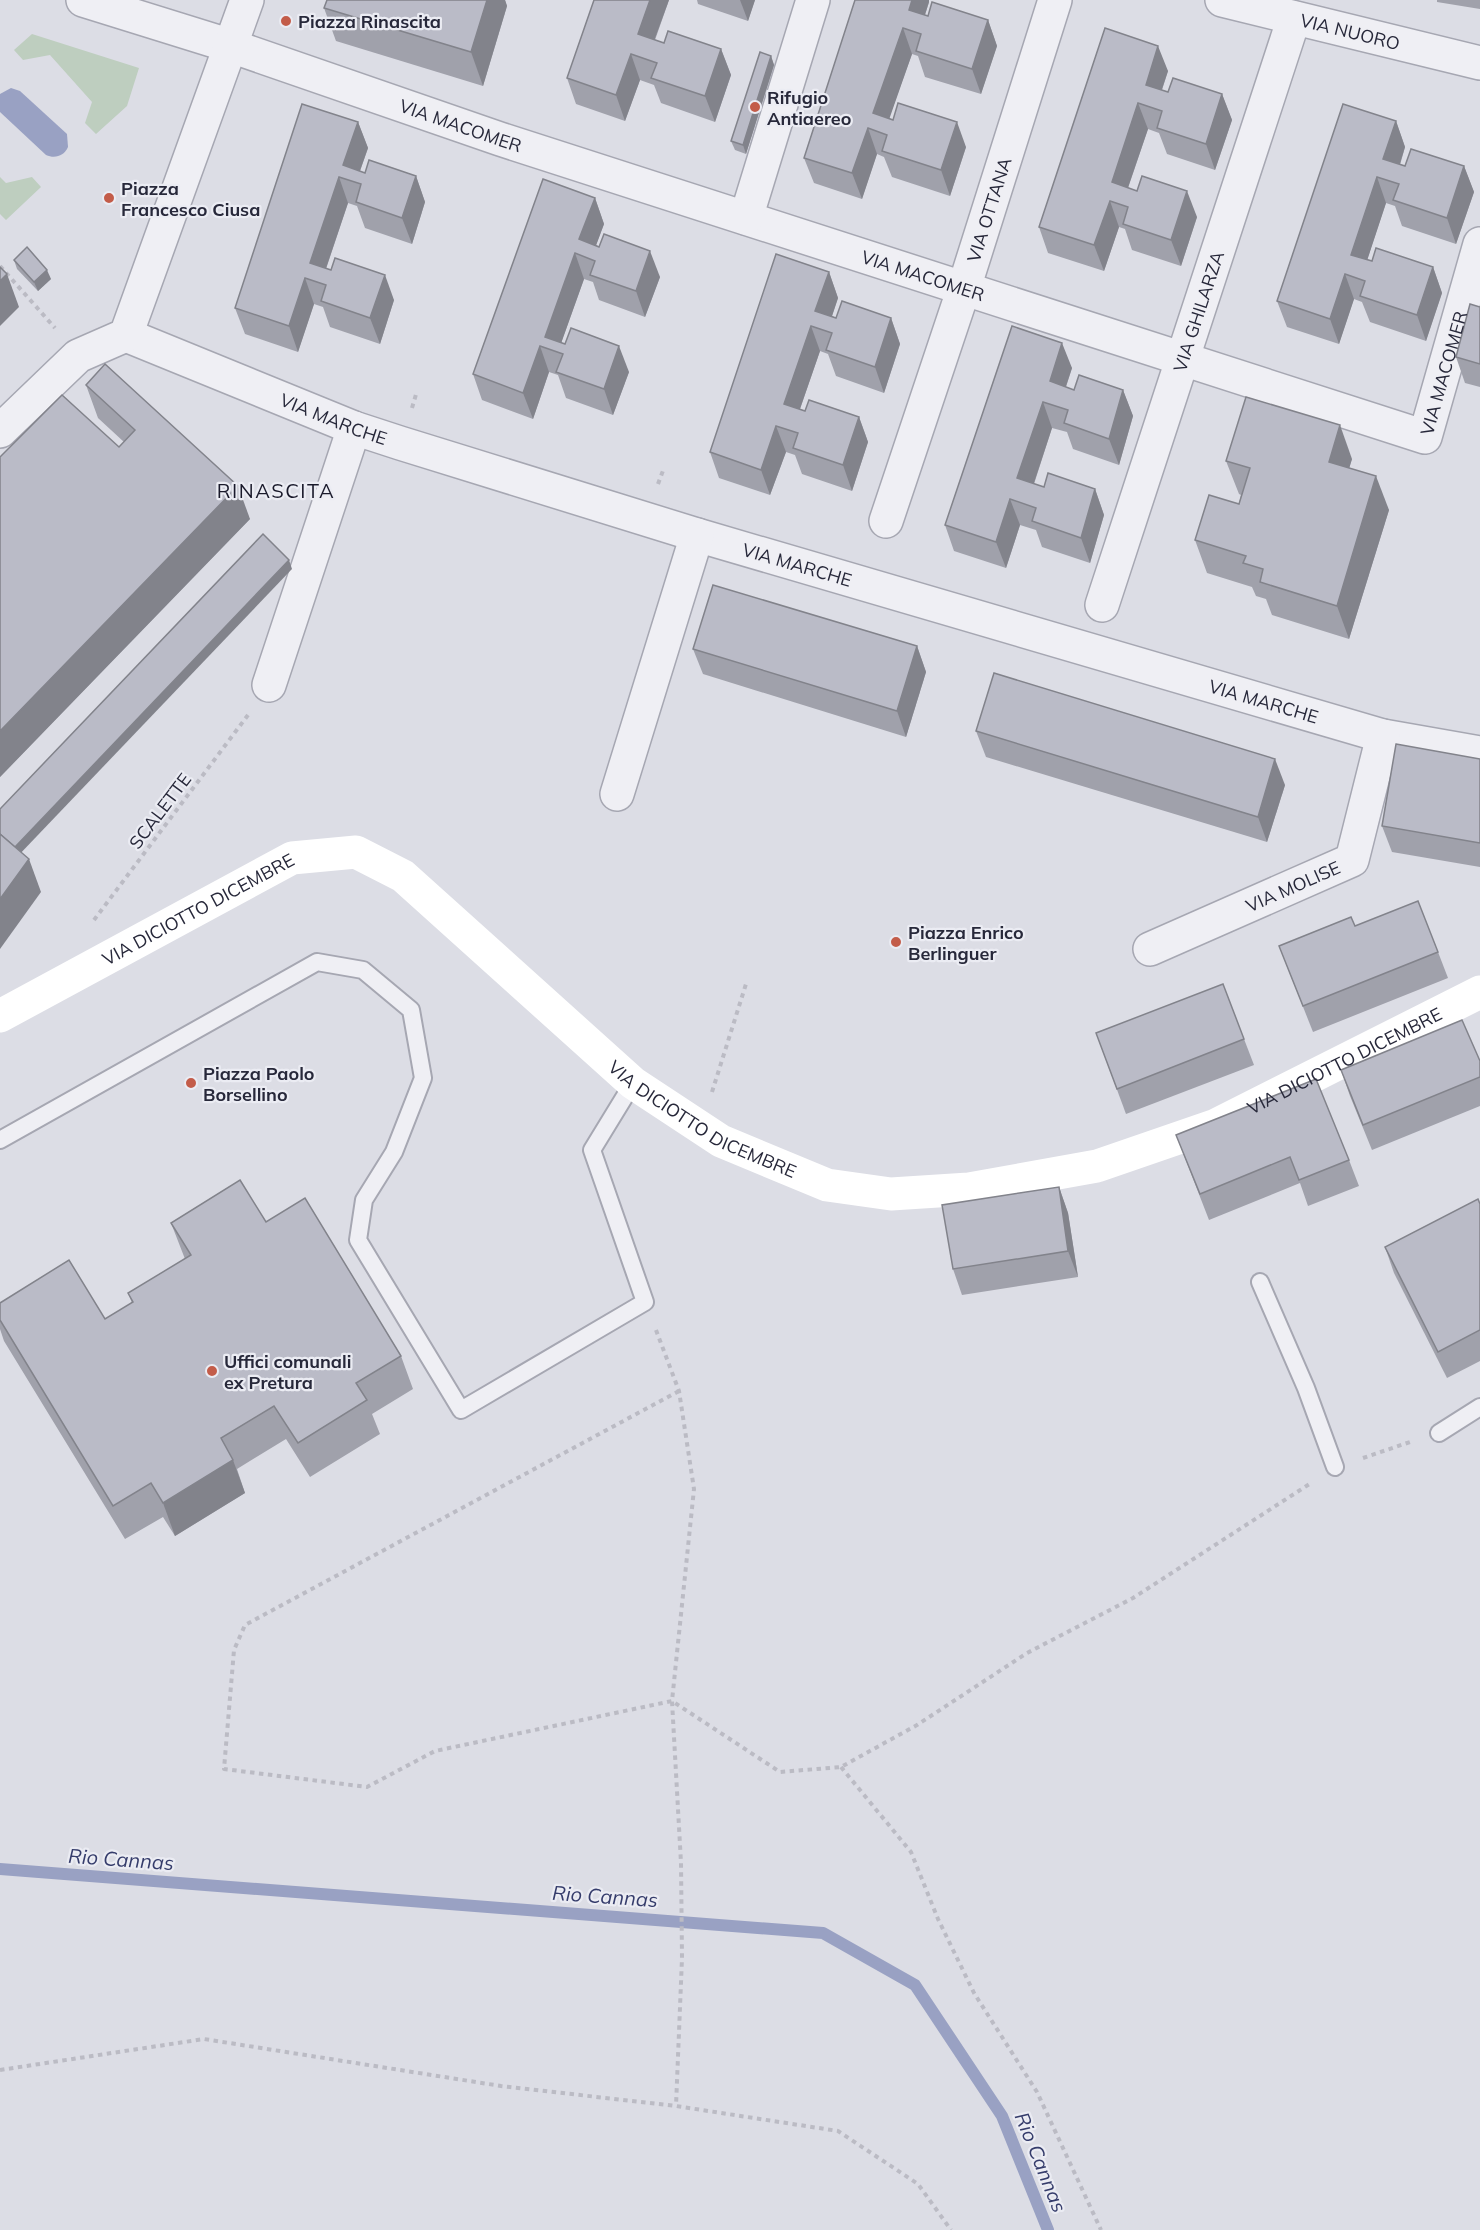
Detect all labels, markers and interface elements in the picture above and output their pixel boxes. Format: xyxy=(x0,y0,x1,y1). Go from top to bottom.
street label: VIA NUORO xyxy=(1298,8,1402,55)
place label: Piazza Rinascita xyxy=(298,10,441,33)
marker: Piazza Rinascita xyxy=(279,14,293,28)
place label: Rifugio Antiaereo xyxy=(767,86,851,130)
street label: VIA MACOMER xyxy=(396,94,525,157)
marker: Rifugio Antiaereo xyxy=(748,100,762,114)
street label: VIA OTTANA xyxy=(961,154,1016,265)
place label: Piazza Francesco Ciusa xyxy=(121,177,260,221)
marker: Piazza Francesco Ciusa xyxy=(102,191,116,205)
street label: VIA MACOMER xyxy=(859,245,987,306)
street label: VIA GHILARZA xyxy=(1168,248,1229,375)
street label: VIA MACOMER xyxy=(1415,308,1472,438)
street label: VIA MARCHE xyxy=(277,388,390,450)
district label: RINASCITA xyxy=(217,478,335,503)
street label: VIA MARCHE xyxy=(740,537,855,591)
street label: VIA MARCHE xyxy=(1206,674,1321,728)
street label: SCALETTE xyxy=(124,768,196,854)
street label: VIA DICIOTTO DICEMBRE xyxy=(98,848,298,970)
street label: VIA MOLISE xyxy=(1242,855,1344,917)
place label: Piazza Enrico Berlinguer xyxy=(908,921,1024,965)
marker: Piazza Enrico Berlinguer xyxy=(889,935,903,949)
street label: VIA DICIOTTO DICEMBRE xyxy=(1243,1002,1445,1119)
street label: VIA DICIOTTO DICEMBRE xyxy=(604,1055,800,1183)
place label: Piazza Paolo Borsellino xyxy=(203,1062,315,1106)
marker: Piazza Paolo Borsellino xyxy=(184,1076,198,1090)
place label: Uffici comunali ex Pretura xyxy=(224,1350,351,1394)
marker: Uffici comunali ex Pretura xyxy=(205,1364,219,1378)
water label: Rio Cannas xyxy=(67,1843,175,1875)
water label: Rio Cannas xyxy=(551,1880,659,1912)
water label: Rio Cannas xyxy=(1010,2108,1072,2216)

